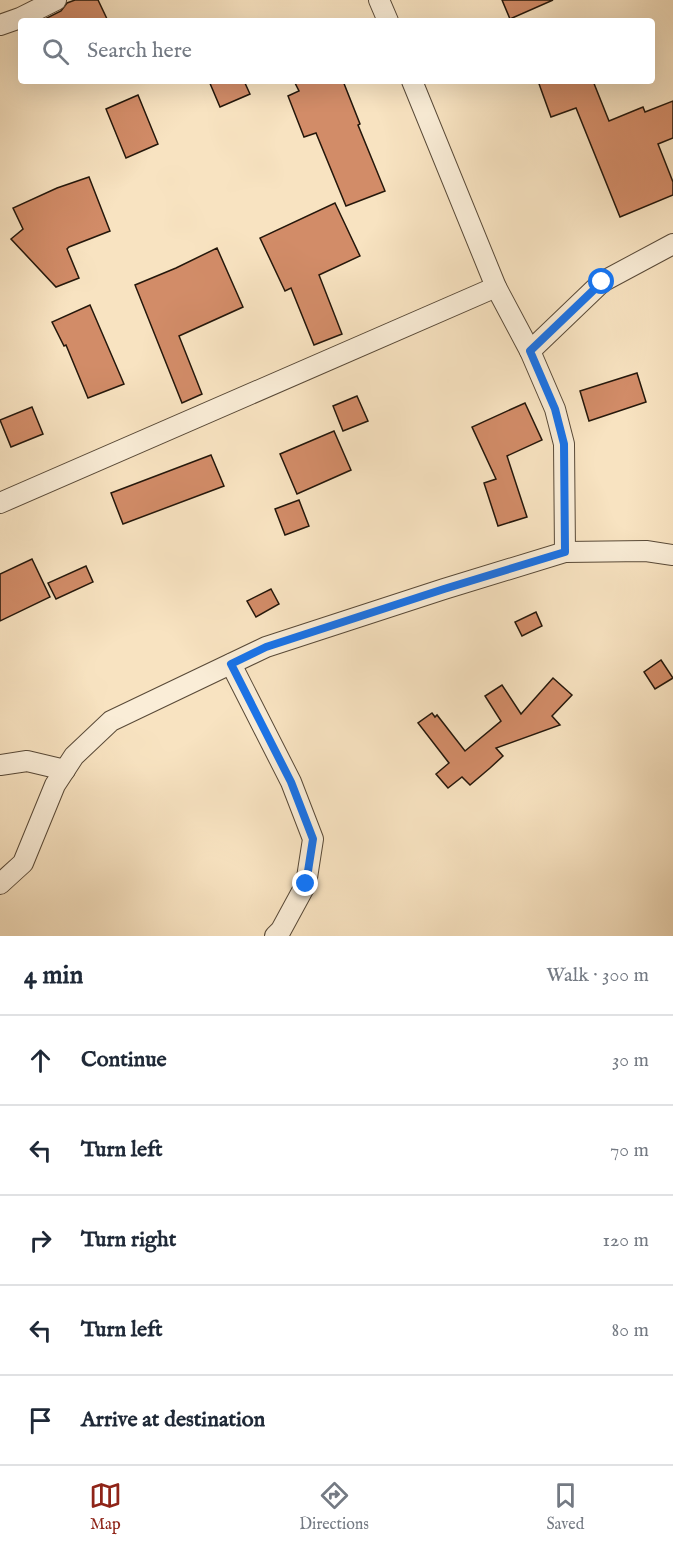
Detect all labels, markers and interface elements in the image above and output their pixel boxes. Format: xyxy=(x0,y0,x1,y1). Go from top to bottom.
search box xyxy=(18,18,655,84)
icon: search xyxy=(39,35,72,68)
text: Search here xyxy=(87,37,192,65)
route start xyxy=(588,268,614,294)
route end xyxy=(292,870,318,896)
text: 4 min xyxy=(24,959,83,992)
text: Walk · 300 m xyxy=(546,963,649,988)
icon: ahead xyxy=(24,1044,57,1077)
text: Continue xyxy=(81,1046,167,1074)
text: 30 m xyxy=(612,1048,649,1073)
icon: left xyxy=(24,1134,57,1167)
text: Turn left xyxy=(81,1136,163,1164)
text: 70 m xyxy=(610,1138,649,1163)
icon: right xyxy=(24,1224,57,1257)
text: Turn right xyxy=(81,1226,176,1254)
text: 120 m xyxy=(603,1228,649,1253)
icon: left xyxy=(24,1314,57,1347)
text: Turn left xyxy=(81,1316,163,1344)
text: 80 m xyxy=(612,1318,649,1343)
icon: arrive xyxy=(24,1404,57,1437)
text: Arrive at destination xyxy=(81,1406,265,1434)
tab: Map xyxy=(89,1479,122,1535)
tab: Directions xyxy=(299,1479,369,1535)
tab: Saved xyxy=(546,1479,584,1535)

